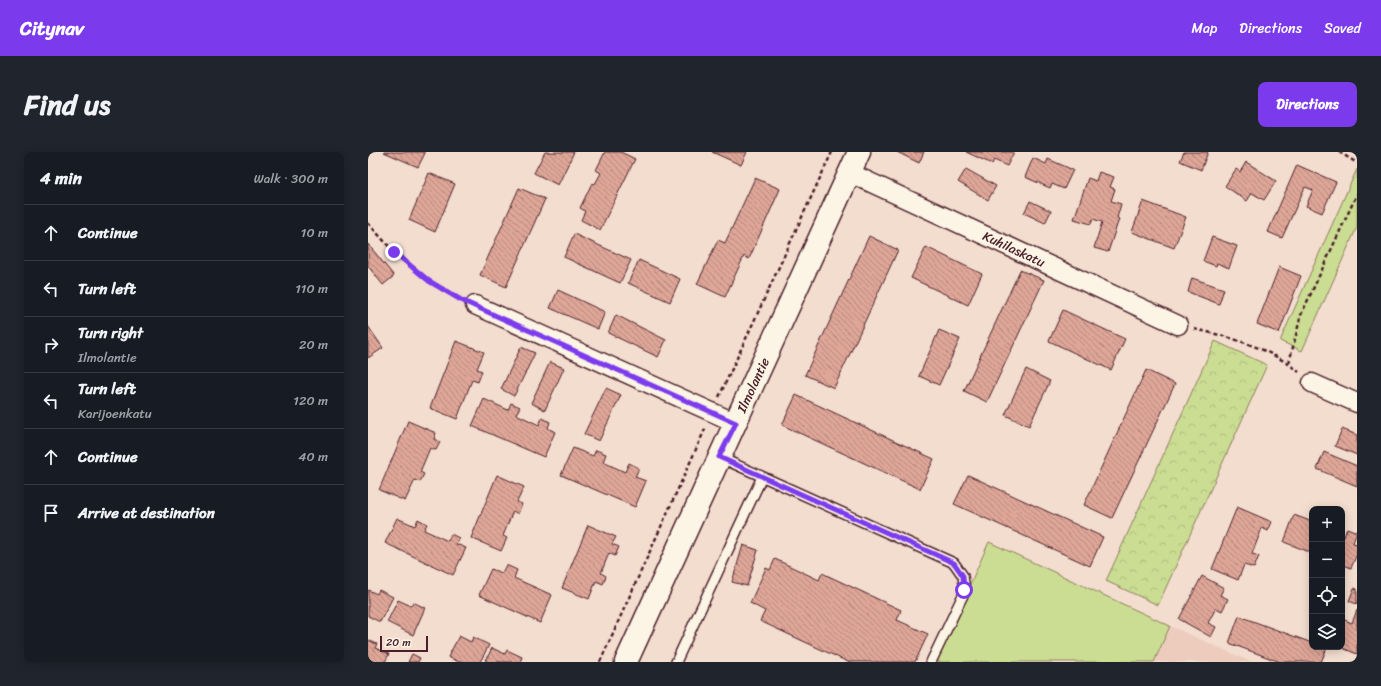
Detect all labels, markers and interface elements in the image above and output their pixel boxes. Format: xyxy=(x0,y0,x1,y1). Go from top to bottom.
text: Citynav xyxy=(20,12,84,45)
text: Map xyxy=(1191,16,1217,41)
text: Directions xyxy=(1239,16,1302,41)
text: Saved xyxy=(1324,16,1361,41)
text: Find us xyxy=(24,80,111,129)
button: Directions xyxy=(1258,82,1357,127)
text: 4 min xyxy=(40,163,82,193)
text: Walk · 300 m xyxy=(254,167,328,190)
text: Continue xyxy=(78,220,138,246)
text: 10 m xyxy=(301,221,328,244)
icon: ahead xyxy=(40,222,62,244)
street label: Kuhilaskatu xyxy=(979,224,1049,274)
route end xyxy=(385,243,403,261)
text: Turn left xyxy=(78,276,136,302)
text: 110 m xyxy=(295,277,328,300)
icon: left xyxy=(40,278,62,300)
text: Turn right xyxy=(78,320,143,346)
text: 20 m xyxy=(299,333,328,356)
icon: right xyxy=(40,334,62,356)
text: Ilmolantie xyxy=(78,346,137,369)
street label: Ilmolantie xyxy=(730,353,776,417)
text: Turn left xyxy=(78,376,136,402)
text: 120 m xyxy=(293,389,328,412)
icon: left xyxy=(40,390,62,412)
text: Karijoenkatu xyxy=(78,402,152,425)
text: Continue xyxy=(78,444,138,470)
text: 40 m xyxy=(298,445,328,468)
icon: ahead xyxy=(40,446,62,468)
text: Arrive at destination xyxy=(78,500,215,526)
icon: arrive xyxy=(40,502,62,524)
map controls xyxy=(1309,506,1345,650)
button: + xyxy=(1309,506,1345,542)
button: − xyxy=(1309,542,1345,578)
button: locate xyxy=(1309,578,1345,614)
route start xyxy=(955,581,973,599)
button: layers xyxy=(1309,614,1345,650)
text: 20 m xyxy=(386,633,411,652)
scale bar xyxy=(380,634,428,653)

